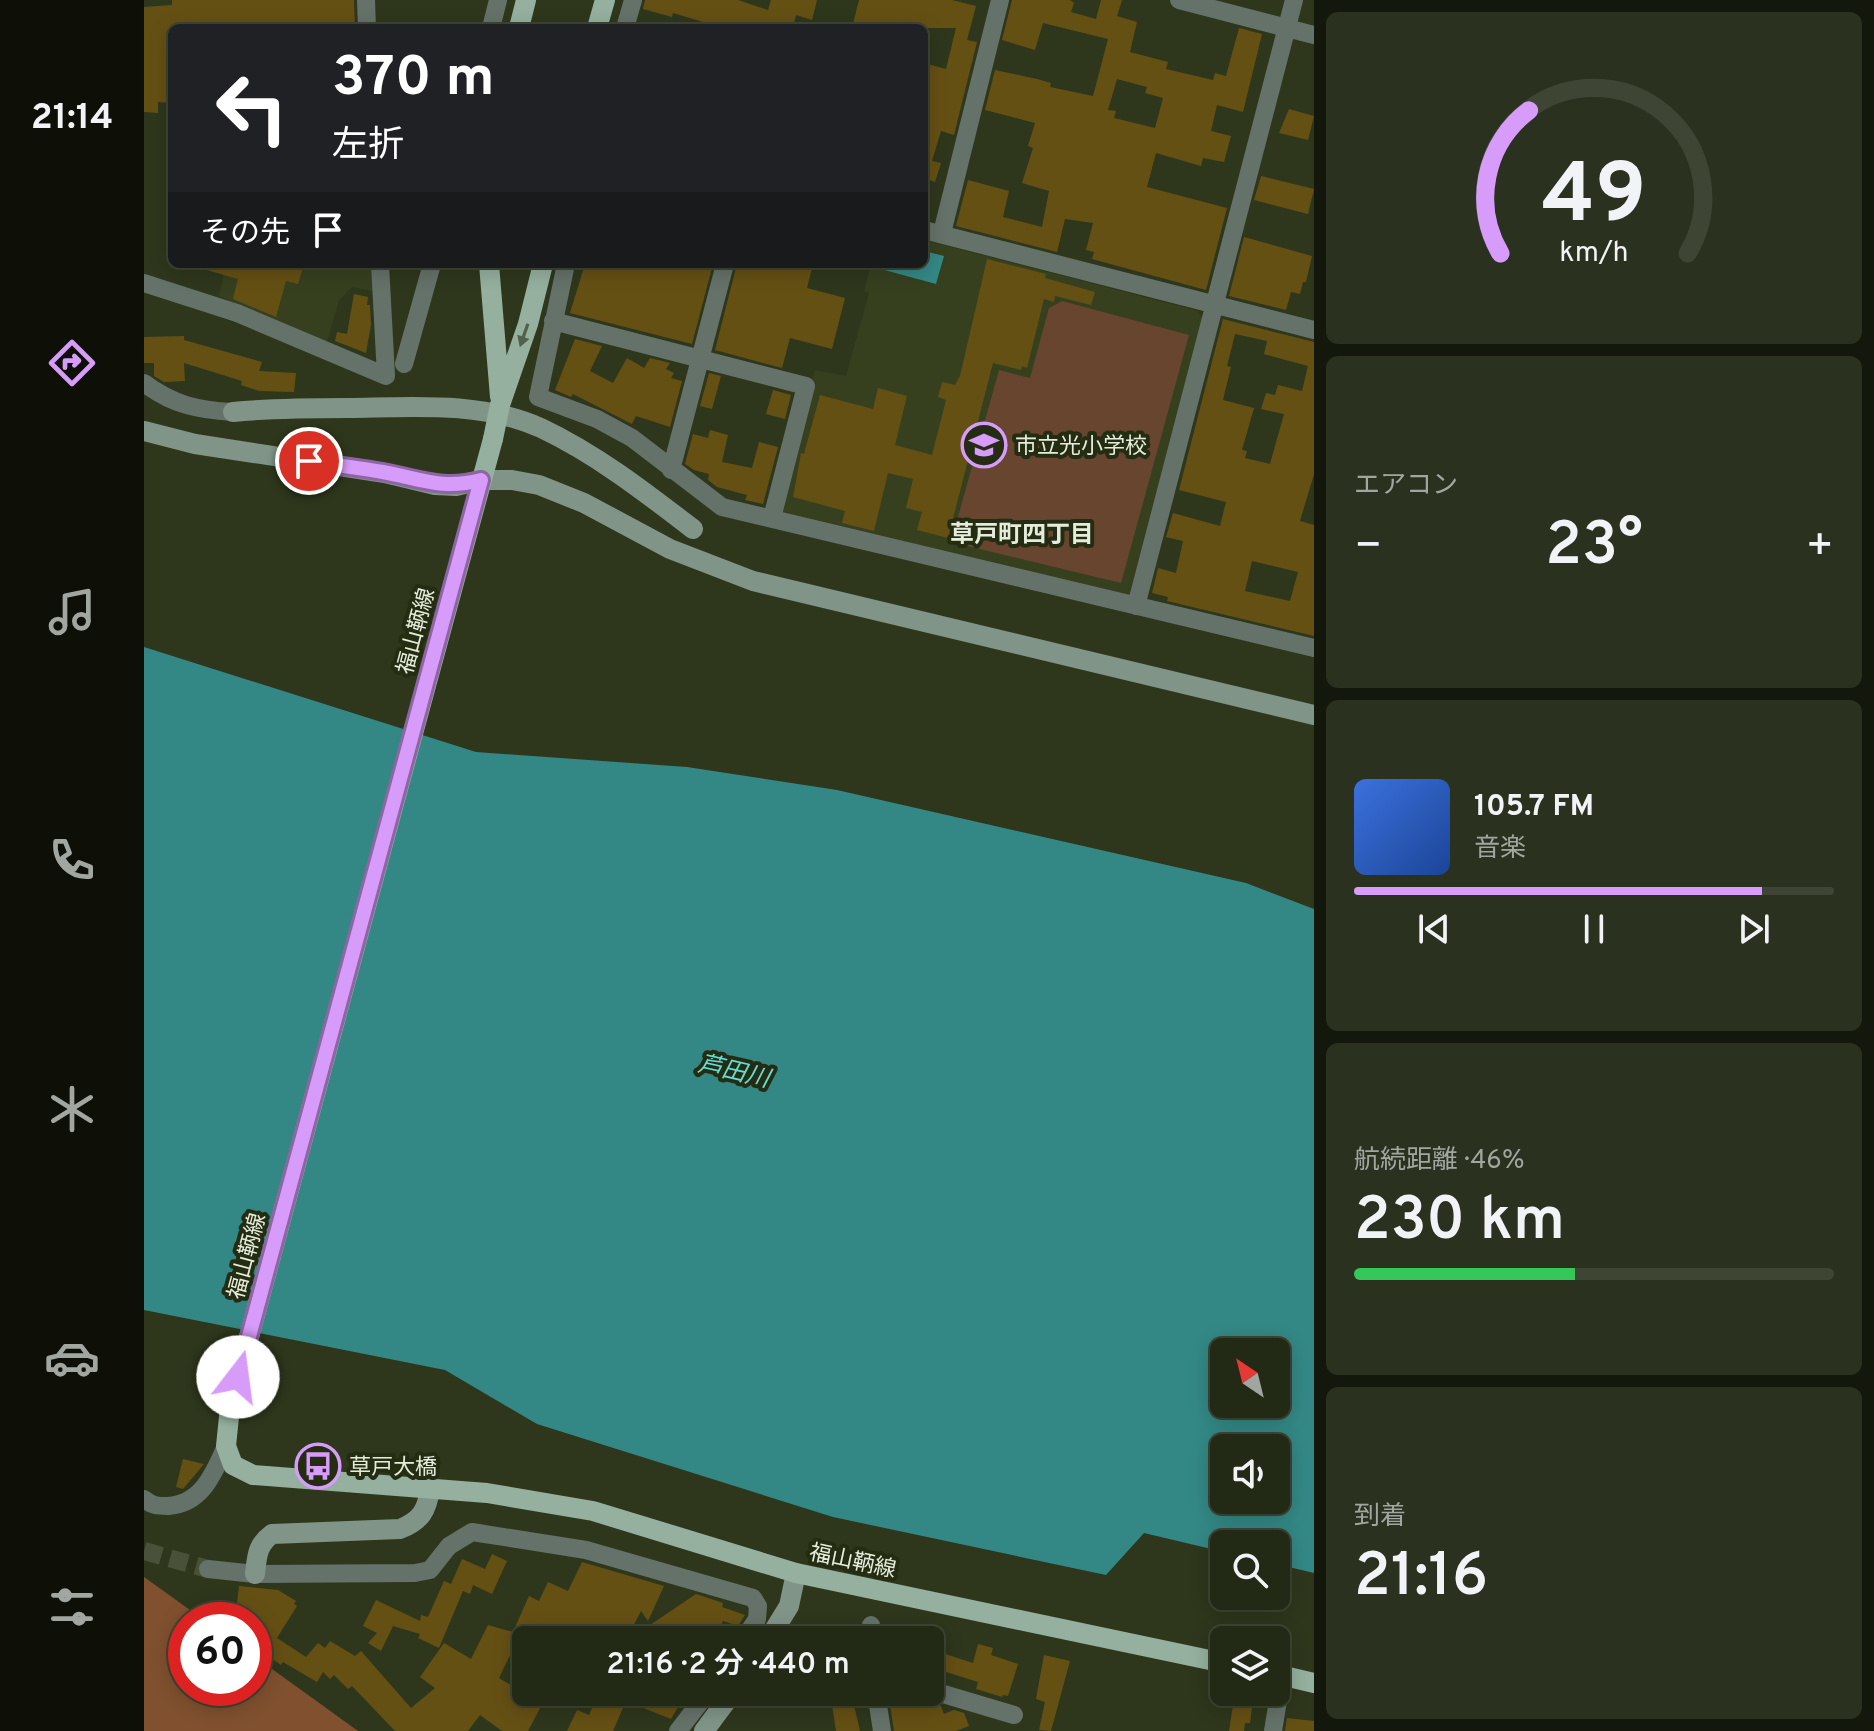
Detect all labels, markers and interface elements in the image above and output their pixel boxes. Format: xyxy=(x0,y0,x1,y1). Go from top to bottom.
text: 370 m xyxy=(332,45,495,115)
icon: left xyxy=(200,56,304,160)
text: 21:14 xyxy=(31,96,113,142)
text: 左折 xyxy=(332,124,404,170)
text: 49 xyxy=(1542,146,1646,251)
icon: arrive xyxy=(306,208,350,252)
text: その先 xyxy=(200,216,290,253)
text: km/h xyxy=(1559,236,1629,272)
one-way arrow xyxy=(517,324,530,348)
icon: directions xyxy=(44,335,100,391)
school or university icon: 市立光小学校 xyxy=(960,421,1008,469)
pin xyxy=(275,427,343,495)
place label: 市立光小学校 xyxy=(1015,434,1147,461)
icon: arrive xyxy=(287,439,331,483)
text: エアコン xyxy=(1354,470,1458,503)
text: 23° xyxy=(1545,510,1643,586)
text: − xyxy=(1354,520,1382,576)
text: + xyxy=(1806,520,1834,576)
district label: 草戸町四丁目 xyxy=(950,521,1094,551)
icon: music xyxy=(44,584,100,640)
street label: 福山鞆線 xyxy=(393,586,442,678)
text: 105.7 FM xyxy=(1474,789,1594,826)
icon: phone xyxy=(44,832,100,888)
text: 音楽 xyxy=(1474,833,1526,866)
icon: previous xyxy=(1412,907,1456,951)
icon: pause xyxy=(1572,907,1616,951)
icon: next xyxy=(1732,907,1776,951)
water label: 芦田川 xyxy=(695,1050,775,1096)
icon: climate xyxy=(44,1081,100,1137)
text: 航続距離 · 46% xyxy=(1354,1145,1525,1178)
text: 230 km xyxy=(1354,1185,1565,1261)
street label: 福山鞆線 xyxy=(224,1211,273,1303)
icon: car xyxy=(44,1330,100,1386)
position arrow xyxy=(196,1335,280,1419)
north arrow xyxy=(1210,1338,1290,1418)
map controls xyxy=(1210,1338,1290,1706)
button: sound xyxy=(1210,1434,1290,1514)
bus stop icon: 草戸大橋 xyxy=(294,1442,342,1490)
place label: 草戸大橋 xyxy=(349,1455,437,1482)
text: 到着 xyxy=(1354,1501,1406,1534)
button: search xyxy=(1210,1530,1290,1610)
street label: 福山鞆線 xyxy=(807,1540,898,1585)
text: 21:16 xyxy=(1354,1541,1488,1617)
icon: filters xyxy=(44,1579,100,1635)
speed limit sign: 60 xyxy=(168,1602,272,1706)
button: layers xyxy=(1210,1626,1290,1706)
text: 21:16 · 2 分 · 440 m xyxy=(606,1647,850,1684)

